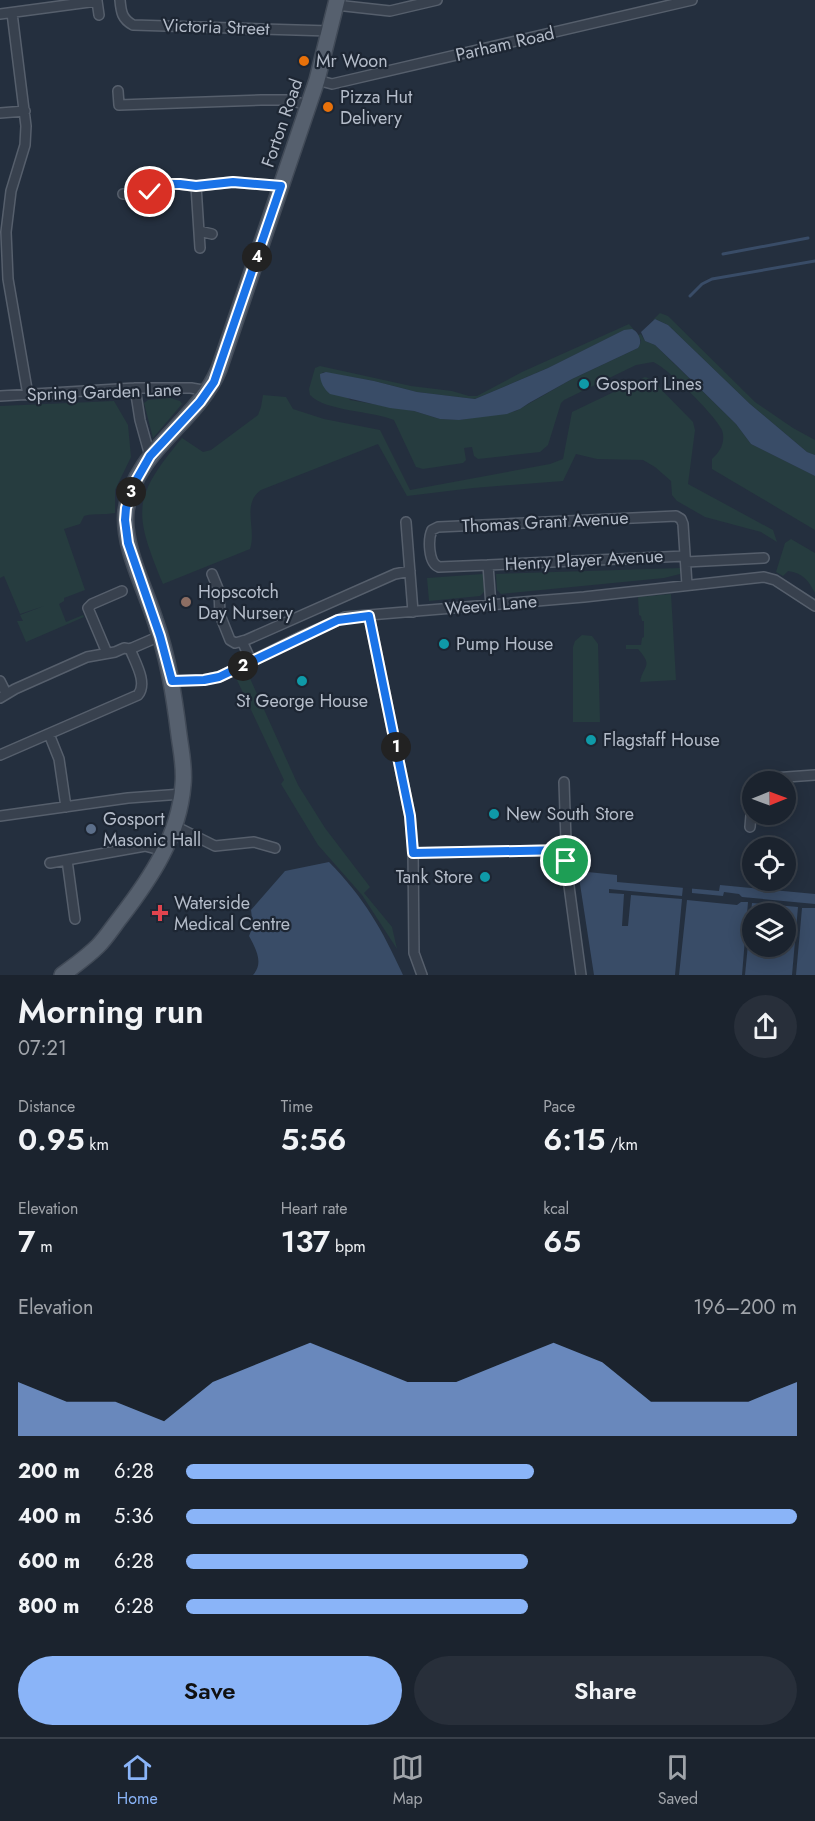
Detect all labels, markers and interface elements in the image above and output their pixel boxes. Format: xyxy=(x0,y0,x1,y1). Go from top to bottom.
street label: Victoria Street xyxy=(162,12,271,42)
street label: Parham Road xyxy=(453,20,557,68)
place label: Mr Woon xyxy=(316,48,388,74)
marker: Mr Woon xyxy=(297,54,311,68)
street label: Forton Road xyxy=(255,75,309,171)
place label: Pizza Hut Delivery xyxy=(340,84,413,131)
marker: Pizza Hut Delivery xyxy=(321,100,335,114)
pin xyxy=(124,166,175,217)
icon: check xyxy=(133,175,166,208)
pin: 4 xyxy=(242,242,272,272)
text: 4 xyxy=(251,245,263,268)
place label: Gosport Lines xyxy=(596,371,702,397)
street label: Spring Garden Lane xyxy=(26,376,182,408)
marker: Gosport Lines xyxy=(577,377,591,391)
pin: 3 xyxy=(116,477,146,507)
text: 3 xyxy=(126,480,136,503)
street label: Thomas Grant Avenue xyxy=(461,505,629,539)
street label: Henry Player Avenue xyxy=(504,543,664,577)
place label: Hopscotch Day Nursery xyxy=(198,579,293,626)
street label: Weevil Lane xyxy=(444,588,538,622)
marker: Hopscotch Day Nursery xyxy=(179,595,193,609)
place label: Pump House xyxy=(456,631,553,657)
marker: Pump House xyxy=(437,637,451,651)
pin: 2 xyxy=(228,651,258,681)
text: 2 xyxy=(238,654,248,677)
marker: St George House xyxy=(295,674,309,688)
place label: St George House xyxy=(236,688,368,714)
place label: Flagstaff House xyxy=(603,727,720,753)
pin: 1 xyxy=(381,732,411,762)
marker: Flagstaff House xyxy=(584,733,598,747)
text: 1 xyxy=(392,735,400,758)
north arrow xyxy=(742,771,796,825)
map controls xyxy=(742,771,796,957)
place label: New South Store xyxy=(506,801,634,827)
place label: Gosport Masonic Hall xyxy=(103,806,201,853)
marker: New South Store xyxy=(487,807,501,821)
marker: Gosport Masonic Hall xyxy=(84,822,98,836)
pin xyxy=(540,835,591,886)
button: locate xyxy=(742,837,796,891)
icon: arrive xyxy=(549,844,582,877)
place label: Tank Store xyxy=(396,864,473,890)
marker: Tank Store xyxy=(478,870,492,884)
place label: Waterside Medical Centre xyxy=(174,890,290,937)
button: layers xyxy=(742,903,796,957)
marker: Waterside Medical Centre xyxy=(151,904,169,922)
text: Morning run xyxy=(18,988,204,1035)
button: share xyxy=(734,995,797,1058)
text: 07:21 xyxy=(18,1034,67,1063)
text: Distance xyxy=(18,1095,75,1118)
text: Time xyxy=(281,1095,313,1118)
text: Pace xyxy=(543,1095,575,1118)
text: 0.95 xyxy=(18,1118,85,1161)
text: 5:56 xyxy=(281,1118,347,1161)
text: 6:15 xyxy=(543,1118,605,1161)
text: km xyxy=(85,1133,109,1156)
text: /km xyxy=(605,1133,638,1156)
text: Elevation xyxy=(18,1197,78,1220)
text: Heart rate xyxy=(281,1197,347,1220)
text: kcal xyxy=(543,1197,569,1220)
text: 7 xyxy=(18,1220,35,1263)
text: 137 xyxy=(281,1220,330,1263)
text: 65 xyxy=(543,1220,581,1263)
text: m xyxy=(35,1235,53,1258)
text: bpm xyxy=(330,1235,366,1258)
text: Elevation xyxy=(18,1293,93,1322)
text: 196–200 m xyxy=(693,1293,797,1322)
text: 200 m xyxy=(18,1457,80,1486)
text: 6:28 xyxy=(114,1457,154,1486)
text: 400 m xyxy=(18,1502,81,1531)
text: 5:36 xyxy=(114,1502,154,1531)
text: 600 m xyxy=(18,1547,80,1576)
text: 6:28 xyxy=(114,1547,154,1576)
text: 800 m xyxy=(18,1592,79,1621)
text: 6:28 xyxy=(114,1592,154,1621)
button: Save xyxy=(18,1656,402,1725)
button: Share xyxy=(414,1656,797,1725)
tab: Home xyxy=(117,1751,158,1810)
tab: Map xyxy=(391,1751,424,1810)
tab: Saved xyxy=(658,1751,698,1810)

